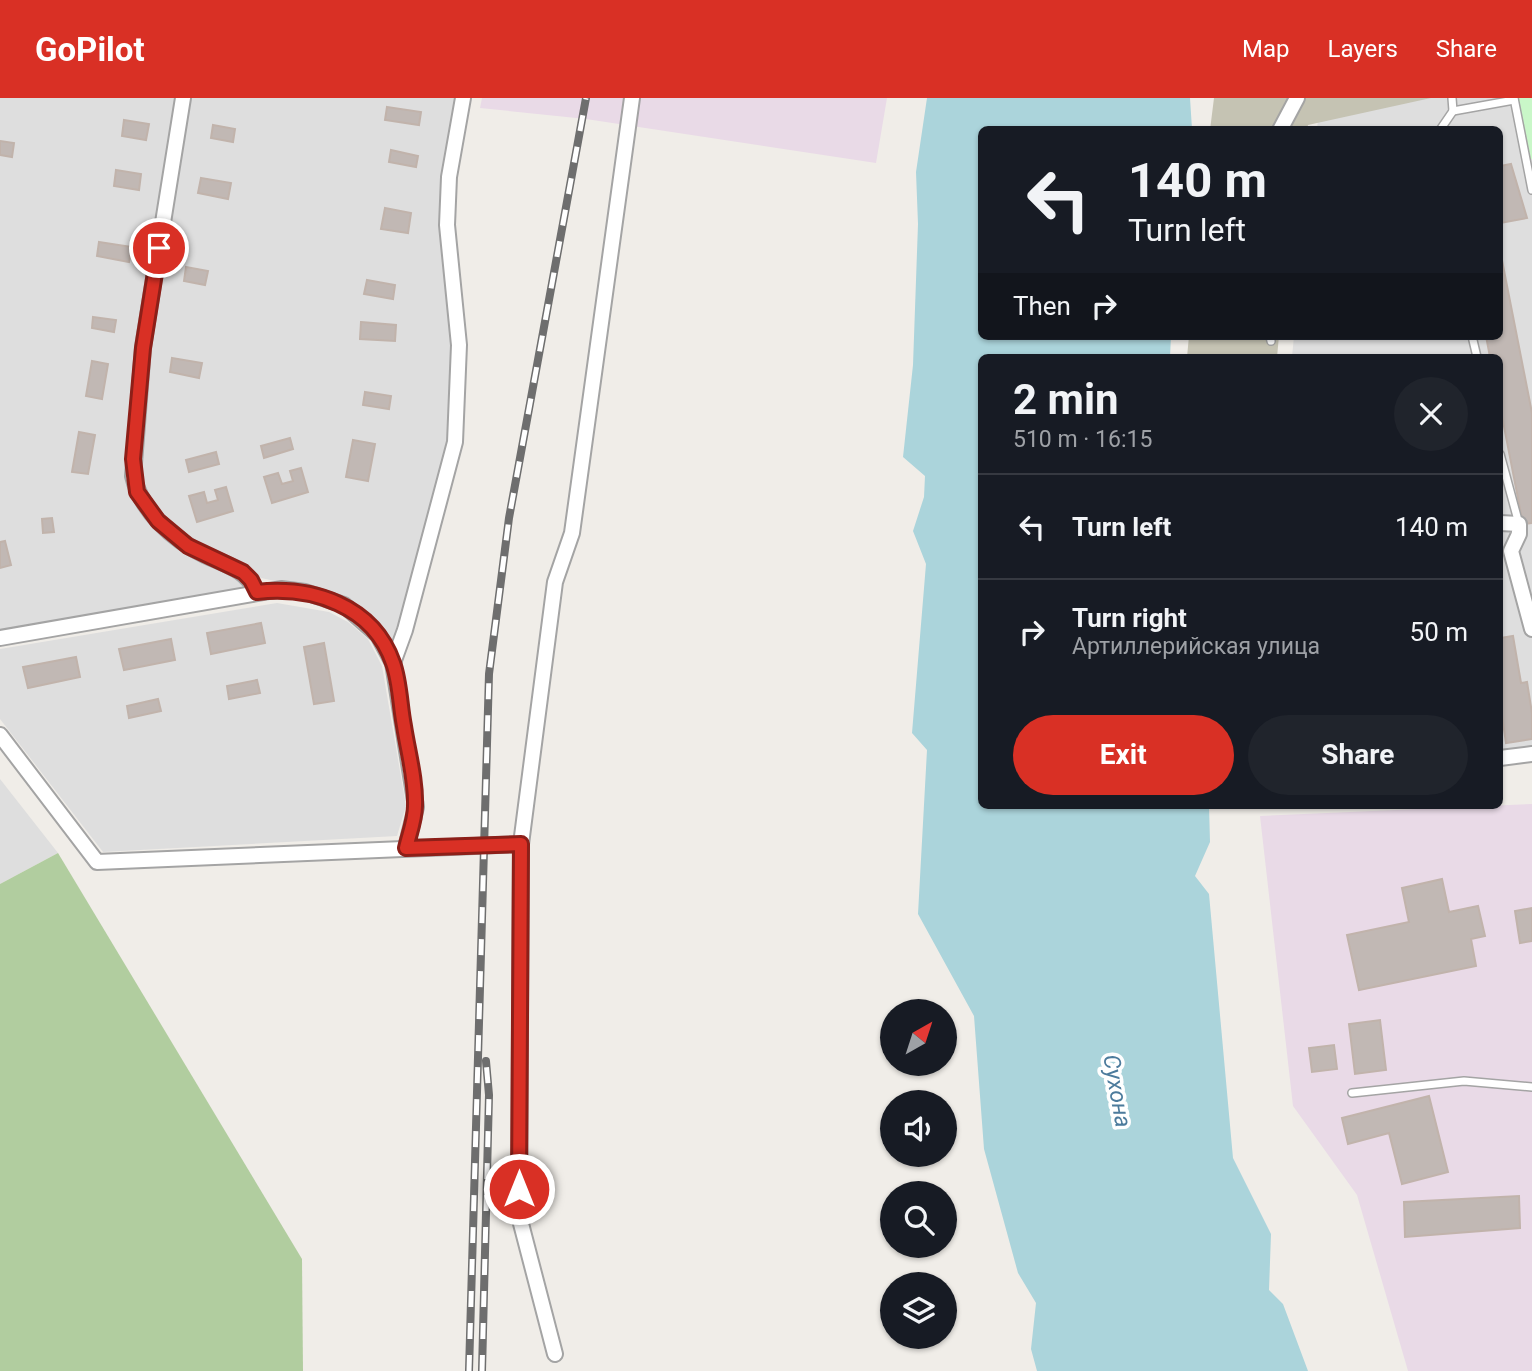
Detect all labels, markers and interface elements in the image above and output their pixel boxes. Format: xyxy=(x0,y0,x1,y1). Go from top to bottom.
text: GoPilot xyxy=(35,30,145,69)
text: Map xyxy=(1242,35,1290,63)
text: Layers xyxy=(1328,35,1398,63)
text: Share xyxy=(1436,35,1497,63)
text: 140 m xyxy=(1128,152,1267,209)
icon: left xyxy=(1013,154,1104,245)
text: Turn left xyxy=(1128,211,1246,249)
pin xyxy=(129,218,189,278)
icon: arrive xyxy=(140,229,178,267)
icon: right xyxy=(1085,287,1123,325)
text: Then xyxy=(1013,291,1071,321)
text: 2 min xyxy=(1013,375,1119,424)
button: close xyxy=(1394,377,1468,451)
text: 510 m · 16:15 xyxy=(1013,426,1152,453)
icon: left xyxy=(1013,508,1051,546)
text: Turn left xyxy=(1072,512,1171,542)
text: 140 m xyxy=(1395,512,1468,542)
text: Turn right xyxy=(1072,603,1187,633)
icon: right xyxy=(1013,613,1051,651)
text: 50 m xyxy=(1410,617,1468,647)
text: Артиллерийская улица xyxy=(1072,633,1320,660)
button: Exit xyxy=(1013,715,1234,795)
button: Share xyxy=(1248,715,1468,795)
north arrow xyxy=(880,999,957,1076)
map controls xyxy=(880,999,957,1349)
water label: Сухона xyxy=(1097,1052,1137,1130)
button: sound xyxy=(880,1090,957,1167)
position arrow xyxy=(482,1152,556,1226)
button: search xyxy=(880,1181,957,1258)
button: layers xyxy=(880,1272,957,1349)

